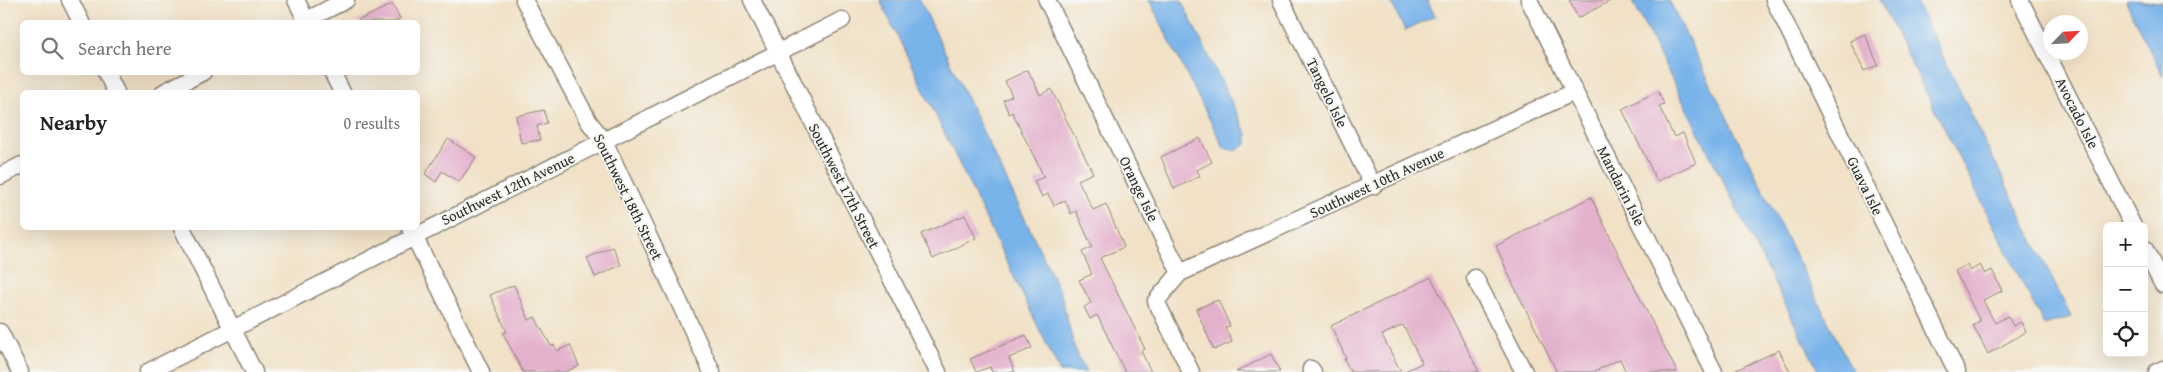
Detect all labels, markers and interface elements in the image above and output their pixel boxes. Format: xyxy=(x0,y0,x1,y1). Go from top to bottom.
north arrow xyxy=(2043,15,2088,60)
search box xyxy=(20,20,420,75)
icon: search xyxy=(38,34,66,62)
text: Search here xyxy=(78,34,172,62)
street label: Tangelo Isle xyxy=(1302,55,1353,131)
street label: Avocado Isle xyxy=(2050,73,2104,152)
text: Nearby xyxy=(40,107,107,138)
text: 0 results xyxy=(343,111,400,135)
street label: Southwest 17th Street xyxy=(804,119,885,253)
street label: Southwest 18th Street xyxy=(589,130,668,264)
street label: Southwest 10th Avenue xyxy=(1306,142,1448,223)
street label: Mandarin Isle xyxy=(1592,142,1651,229)
street label: Southwest 12th Avenue xyxy=(437,147,578,230)
street label: Orange Isle xyxy=(1115,153,1164,225)
street label: Guava Isle xyxy=(1842,153,1889,219)
map controls xyxy=(2103,222,2148,357)
button: + xyxy=(2103,222,2148,267)
button: − xyxy=(2103,267,2148,312)
button: locate xyxy=(2103,312,2148,357)

